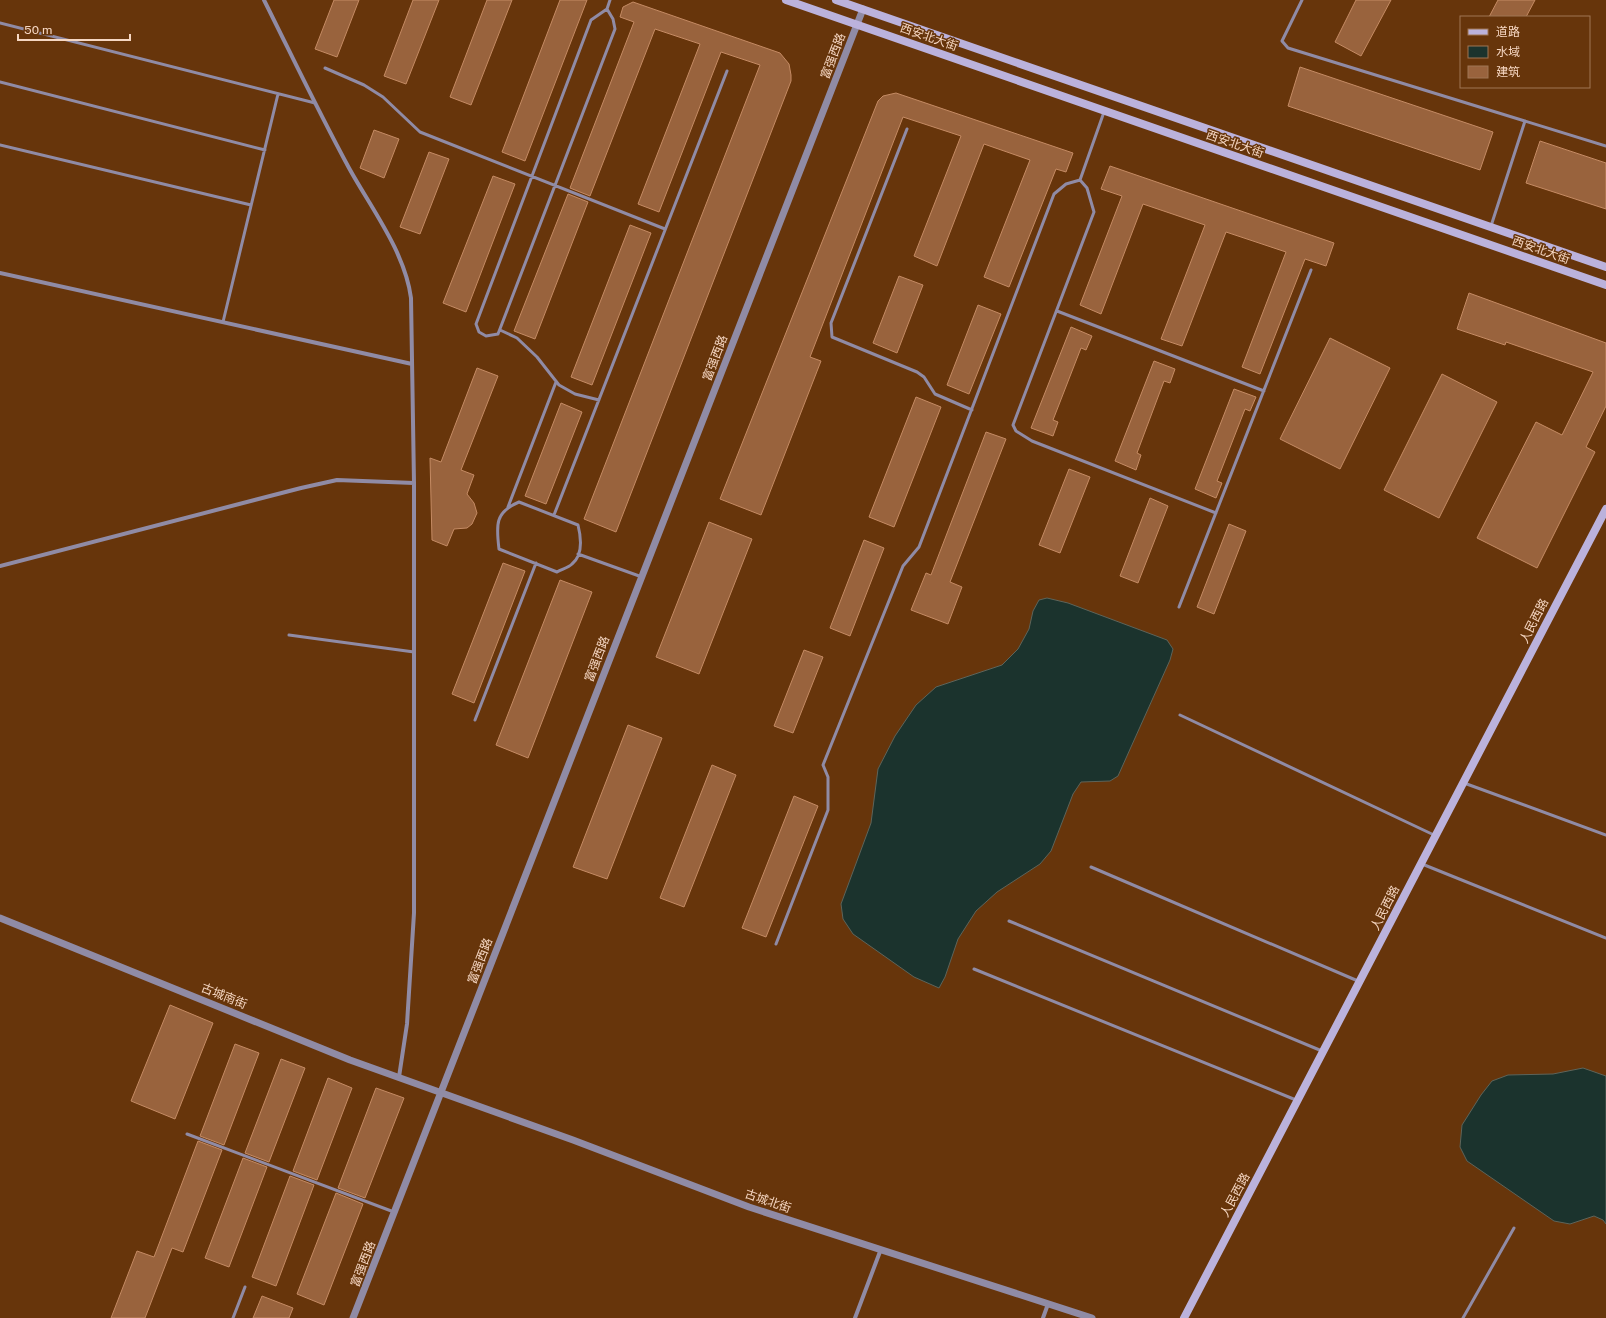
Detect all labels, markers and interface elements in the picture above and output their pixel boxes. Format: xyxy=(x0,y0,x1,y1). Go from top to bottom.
scale bar xyxy=(18,16,130,42)
legend xyxy=(1460,16,1590,88)
street label: 西安北大街 xyxy=(898,21,960,53)
text: 50 m xyxy=(24,23,52,37)
text: 道路 xyxy=(1496,25,1520,39)
street label: 富强西路 xyxy=(818,31,848,81)
text: 水域 xyxy=(1496,45,1520,59)
text: 建筑 xyxy=(1496,65,1520,79)
street label: 西安北大街 xyxy=(1204,128,1266,160)
street label: 西安北大街 xyxy=(1510,234,1572,266)
street label: 富强西路 xyxy=(700,333,730,383)
street label: 人民西路 xyxy=(1517,596,1551,646)
street label: 富强西路 xyxy=(582,634,612,684)
street label: 人民西路 xyxy=(1368,883,1402,933)
street label: 富强西路 xyxy=(465,936,495,986)
street label: 古城南街 xyxy=(199,981,249,1011)
street label: 人民西路 xyxy=(1218,1171,1252,1219)
street label: 古城北街 xyxy=(743,1187,793,1215)
street label: 富强西路 xyxy=(348,1239,378,1289)

